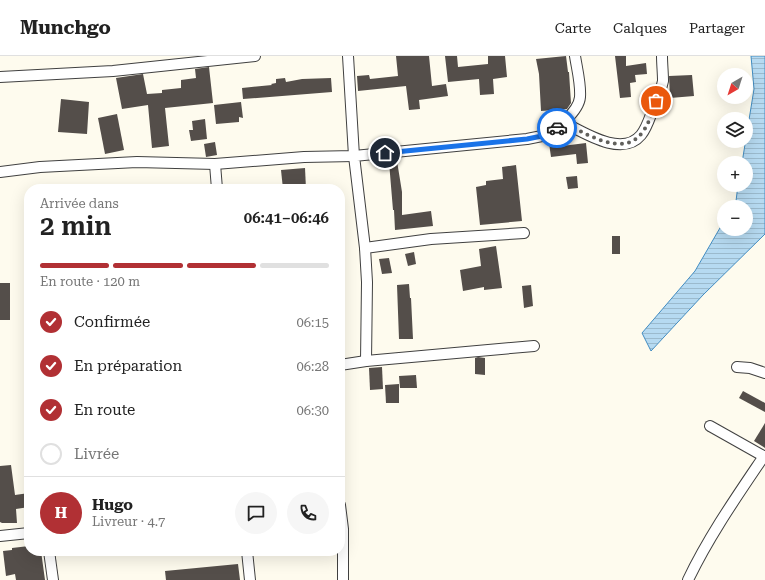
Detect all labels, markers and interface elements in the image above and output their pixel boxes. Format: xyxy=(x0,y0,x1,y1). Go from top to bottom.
text: Munchgo xyxy=(20,16,111,39)
text: Carte xyxy=(555,20,591,36)
text: Calques xyxy=(613,20,667,36)
text: Partager xyxy=(689,20,745,36)
north arrow xyxy=(717,68,753,104)
map controls xyxy=(717,68,753,236)
pin xyxy=(639,84,673,118)
icon: bag xyxy=(645,90,667,112)
courier xyxy=(537,108,577,148)
button: layers xyxy=(717,112,753,148)
icon: car xyxy=(546,117,568,139)
pin xyxy=(368,136,402,170)
icon: home xyxy=(374,142,396,164)
button: + xyxy=(717,156,753,192)
text: Arrivée dans xyxy=(40,196,119,211)
button: − xyxy=(717,200,753,236)
text: 06:41–06:46 xyxy=(244,209,329,227)
text: 2 min xyxy=(40,211,112,241)
text: En route · 120 m xyxy=(40,274,140,289)
icon: check xyxy=(40,311,62,333)
text: Confirmée xyxy=(74,313,150,331)
text: 06:15 xyxy=(297,315,329,330)
icon: check xyxy=(40,355,62,377)
text: En préparation xyxy=(74,357,182,375)
text: 06:28 xyxy=(297,359,329,374)
icon: check xyxy=(40,399,62,421)
text: En route xyxy=(74,401,135,419)
text: 06:30 xyxy=(297,403,329,418)
text: Livrée xyxy=(74,445,119,463)
button: chat xyxy=(235,492,277,534)
button: phone xyxy=(287,492,329,534)
text: Hugo xyxy=(92,496,133,514)
text: H xyxy=(55,504,67,522)
text: Livreur · 4.7 xyxy=(92,514,165,529)

